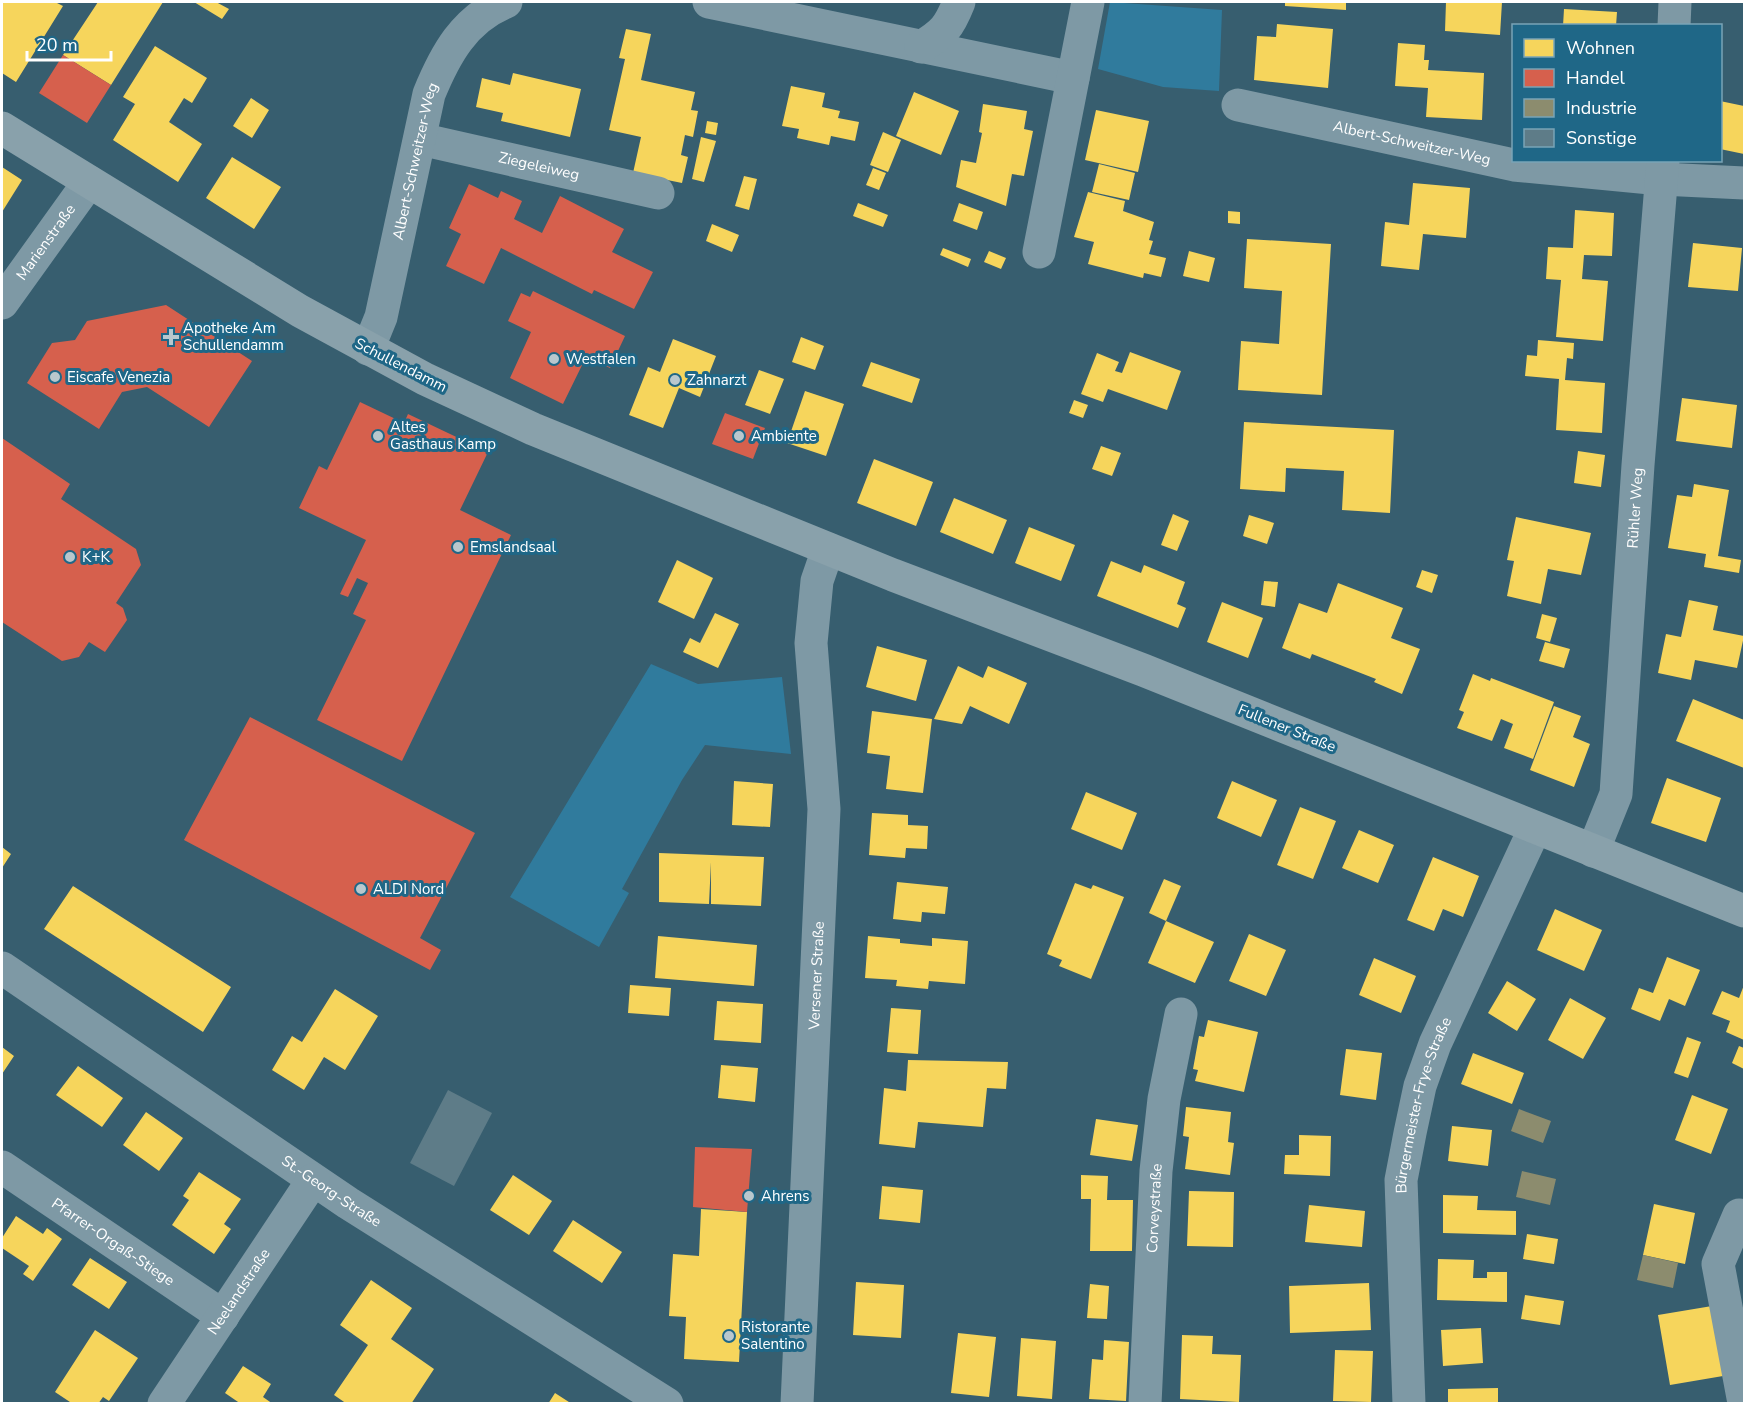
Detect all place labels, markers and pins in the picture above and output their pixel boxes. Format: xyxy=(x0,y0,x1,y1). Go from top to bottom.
place label: Apotheke Am Schullendamm xyxy=(183,318,284,355)
marker: Apotheke Am Schullendamm xyxy=(164,330,178,344)
place label: Westfalen xyxy=(566,349,636,369)
marker: Westfalen xyxy=(547,352,561,366)
place label: Eiscafe Venezia xyxy=(67,367,170,387)
marker: Eiscafe Venezia xyxy=(48,370,62,384)
place label: Zahnarzt xyxy=(687,370,747,390)
marker: Zahnarzt xyxy=(668,373,682,387)
place label: Altes Gasthaus Kamp xyxy=(390,417,496,454)
place label: Ambiente xyxy=(751,426,817,446)
marker: Altes Gasthaus Kamp xyxy=(371,429,385,443)
marker: Ambiente xyxy=(732,429,746,443)
place label: Emslandsaal xyxy=(470,537,557,557)
marker: Emslandsaal xyxy=(451,540,465,554)
place label: K+K xyxy=(82,547,110,567)
marker: K+K xyxy=(63,550,77,564)
place label: ALDI Nord xyxy=(373,879,444,899)
marker: ALDI Nord xyxy=(354,882,368,896)
place label: Ahrens xyxy=(761,1186,809,1206)
marker: Ahrens xyxy=(742,1189,756,1203)
place label: Ristorante Salentino xyxy=(741,1317,810,1354)
marker: Ristorante Salentino xyxy=(722,1329,736,1343)

